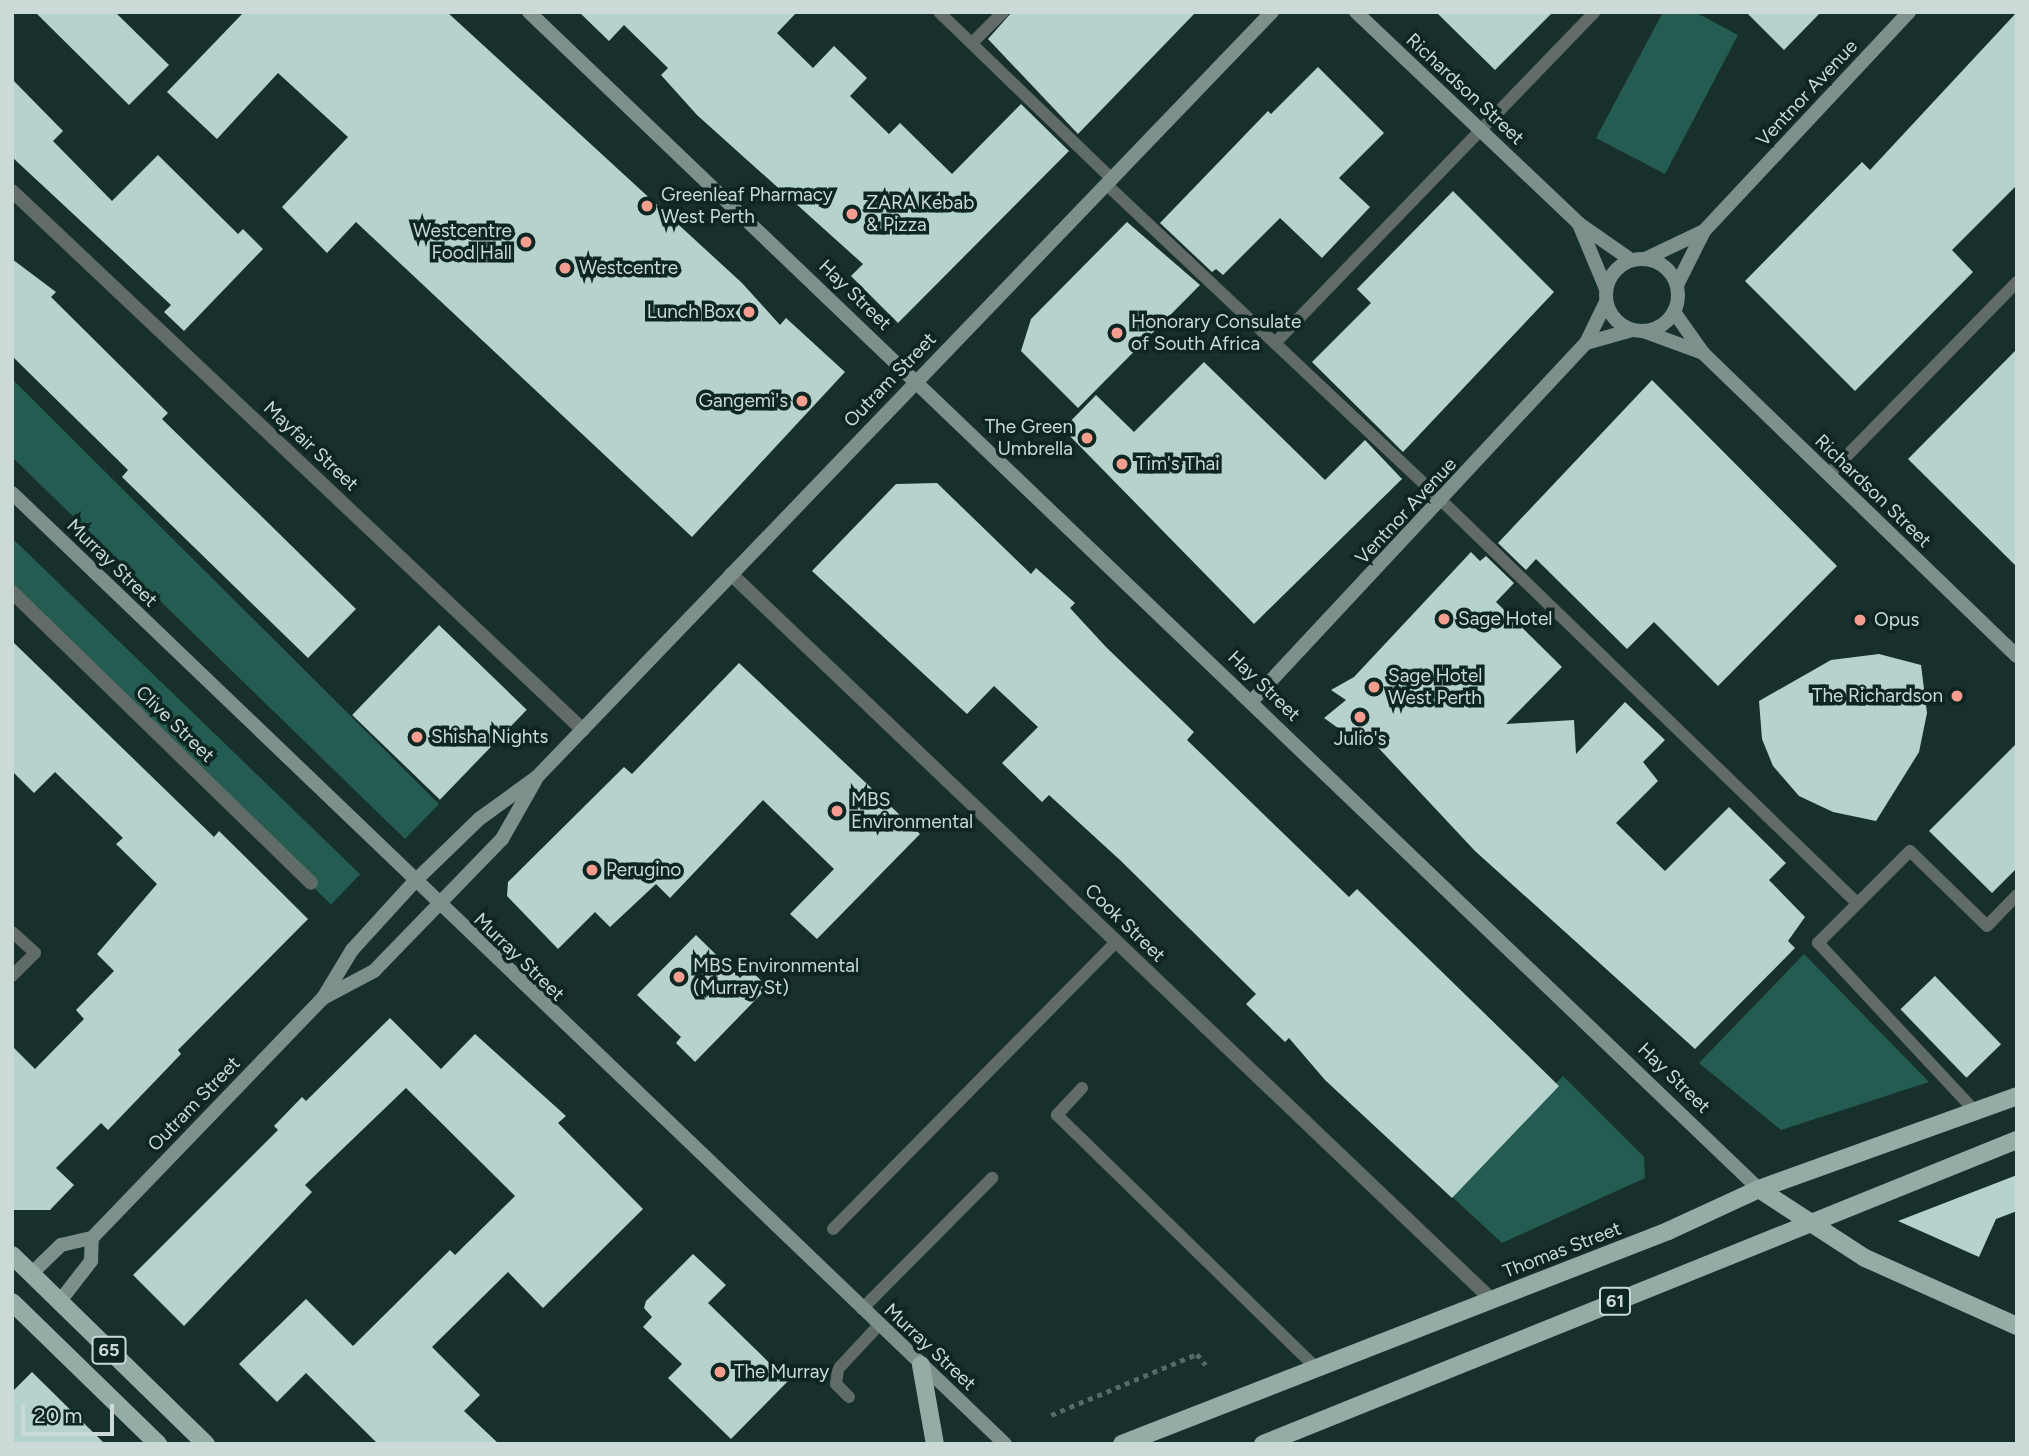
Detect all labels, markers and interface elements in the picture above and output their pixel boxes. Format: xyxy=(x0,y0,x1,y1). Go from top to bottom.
street label: Richardson Street xyxy=(1401,29,1529,149)
street label: Ventnor Avenue xyxy=(1752,35,1862,151)
place label: Greenleaf Pharmacy West Perth xyxy=(661,184,833,228)
place label: ZARA Kebab & Pizza xyxy=(866,192,974,236)
marker: Greenleaf Pharmacy West Perth xyxy=(639,198,655,214)
marker: ZARA Kebab & Pizza xyxy=(844,206,860,222)
place label: Westcentre Food Hall xyxy=(413,220,512,264)
marker: Westcentre Food Hall xyxy=(518,234,534,250)
street label: Hay Street xyxy=(814,255,896,335)
place label: Westcentre xyxy=(579,257,678,279)
marker: Westcentre xyxy=(557,260,573,276)
place label: Lunch Box xyxy=(647,301,735,323)
marker: Lunch Box xyxy=(741,304,757,320)
place label: Honorary Consulate of South Africa xyxy=(1131,311,1301,355)
marker: Honorary Consulate of South Africa xyxy=(1109,325,1125,341)
street label: Outram Street xyxy=(839,328,941,432)
place label: Gangemi's xyxy=(699,390,788,412)
marker: Gangemi's xyxy=(794,393,810,409)
street label: Mayfair Street xyxy=(259,396,363,496)
place label: The Green Umbrella xyxy=(985,416,1073,460)
marker: The Green Umbrella xyxy=(1079,430,1095,446)
street label: Richardson Street xyxy=(1810,430,1936,552)
place label: Tim's Thai xyxy=(1136,453,1220,475)
street label: Ventnor Avenue xyxy=(1351,453,1461,569)
marker: Tim's Thai xyxy=(1114,456,1130,472)
street label: Murray Street xyxy=(62,514,162,612)
place label: Sage Hotel xyxy=(1458,608,1553,630)
place label: Opus xyxy=(1874,609,1919,631)
marker: Sage Hotel xyxy=(1436,611,1452,627)
marker: Opus xyxy=(1852,612,1868,628)
street label: Hay Street xyxy=(1223,646,1305,726)
place label: Sage Hotel West Perth xyxy=(1388,665,1483,709)
marker: Sage Hotel West Perth xyxy=(1366,679,1382,695)
street label: Clive Street xyxy=(131,681,219,767)
place label: The Richardson xyxy=(1812,685,1943,707)
marker: The Richardson xyxy=(1949,688,1965,704)
marker: Julio's xyxy=(1352,709,1368,725)
place label: Shisha Nights xyxy=(431,726,548,748)
place label: Julio's xyxy=(1334,728,1386,750)
marker: Shisha Nights xyxy=(409,729,425,745)
place label: MBS Environmental xyxy=(851,789,973,833)
marker: MBS Environmental xyxy=(829,803,845,819)
place label: Perugino xyxy=(606,859,681,881)
marker: Perugino xyxy=(584,862,600,878)
street label: Cook Street xyxy=(1080,879,1170,967)
street label: Murray Street xyxy=(469,908,569,1006)
place label: MBS Environmental (Murray St) xyxy=(693,955,859,999)
marker: MBS Environmental (Murray St) xyxy=(671,969,687,985)
street label: Hay Street xyxy=(1633,1038,1715,1118)
street label: Outram Street xyxy=(143,1052,245,1156)
street label: Thomas Street xyxy=(1500,1217,1624,1283)
road number: 61 xyxy=(1598,1286,1632,1316)
street label: Murray Street xyxy=(879,1299,981,1395)
road number: 65 xyxy=(92,1336,126,1364)
place label: The Murray xyxy=(734,1361,829,1383)
marker: The Murray xyxy=(712,1364,728,1380)
scale bar xyxy=(24,1390,117,1434)
text: 20 m xyxy=(34,1403,82,1428)

